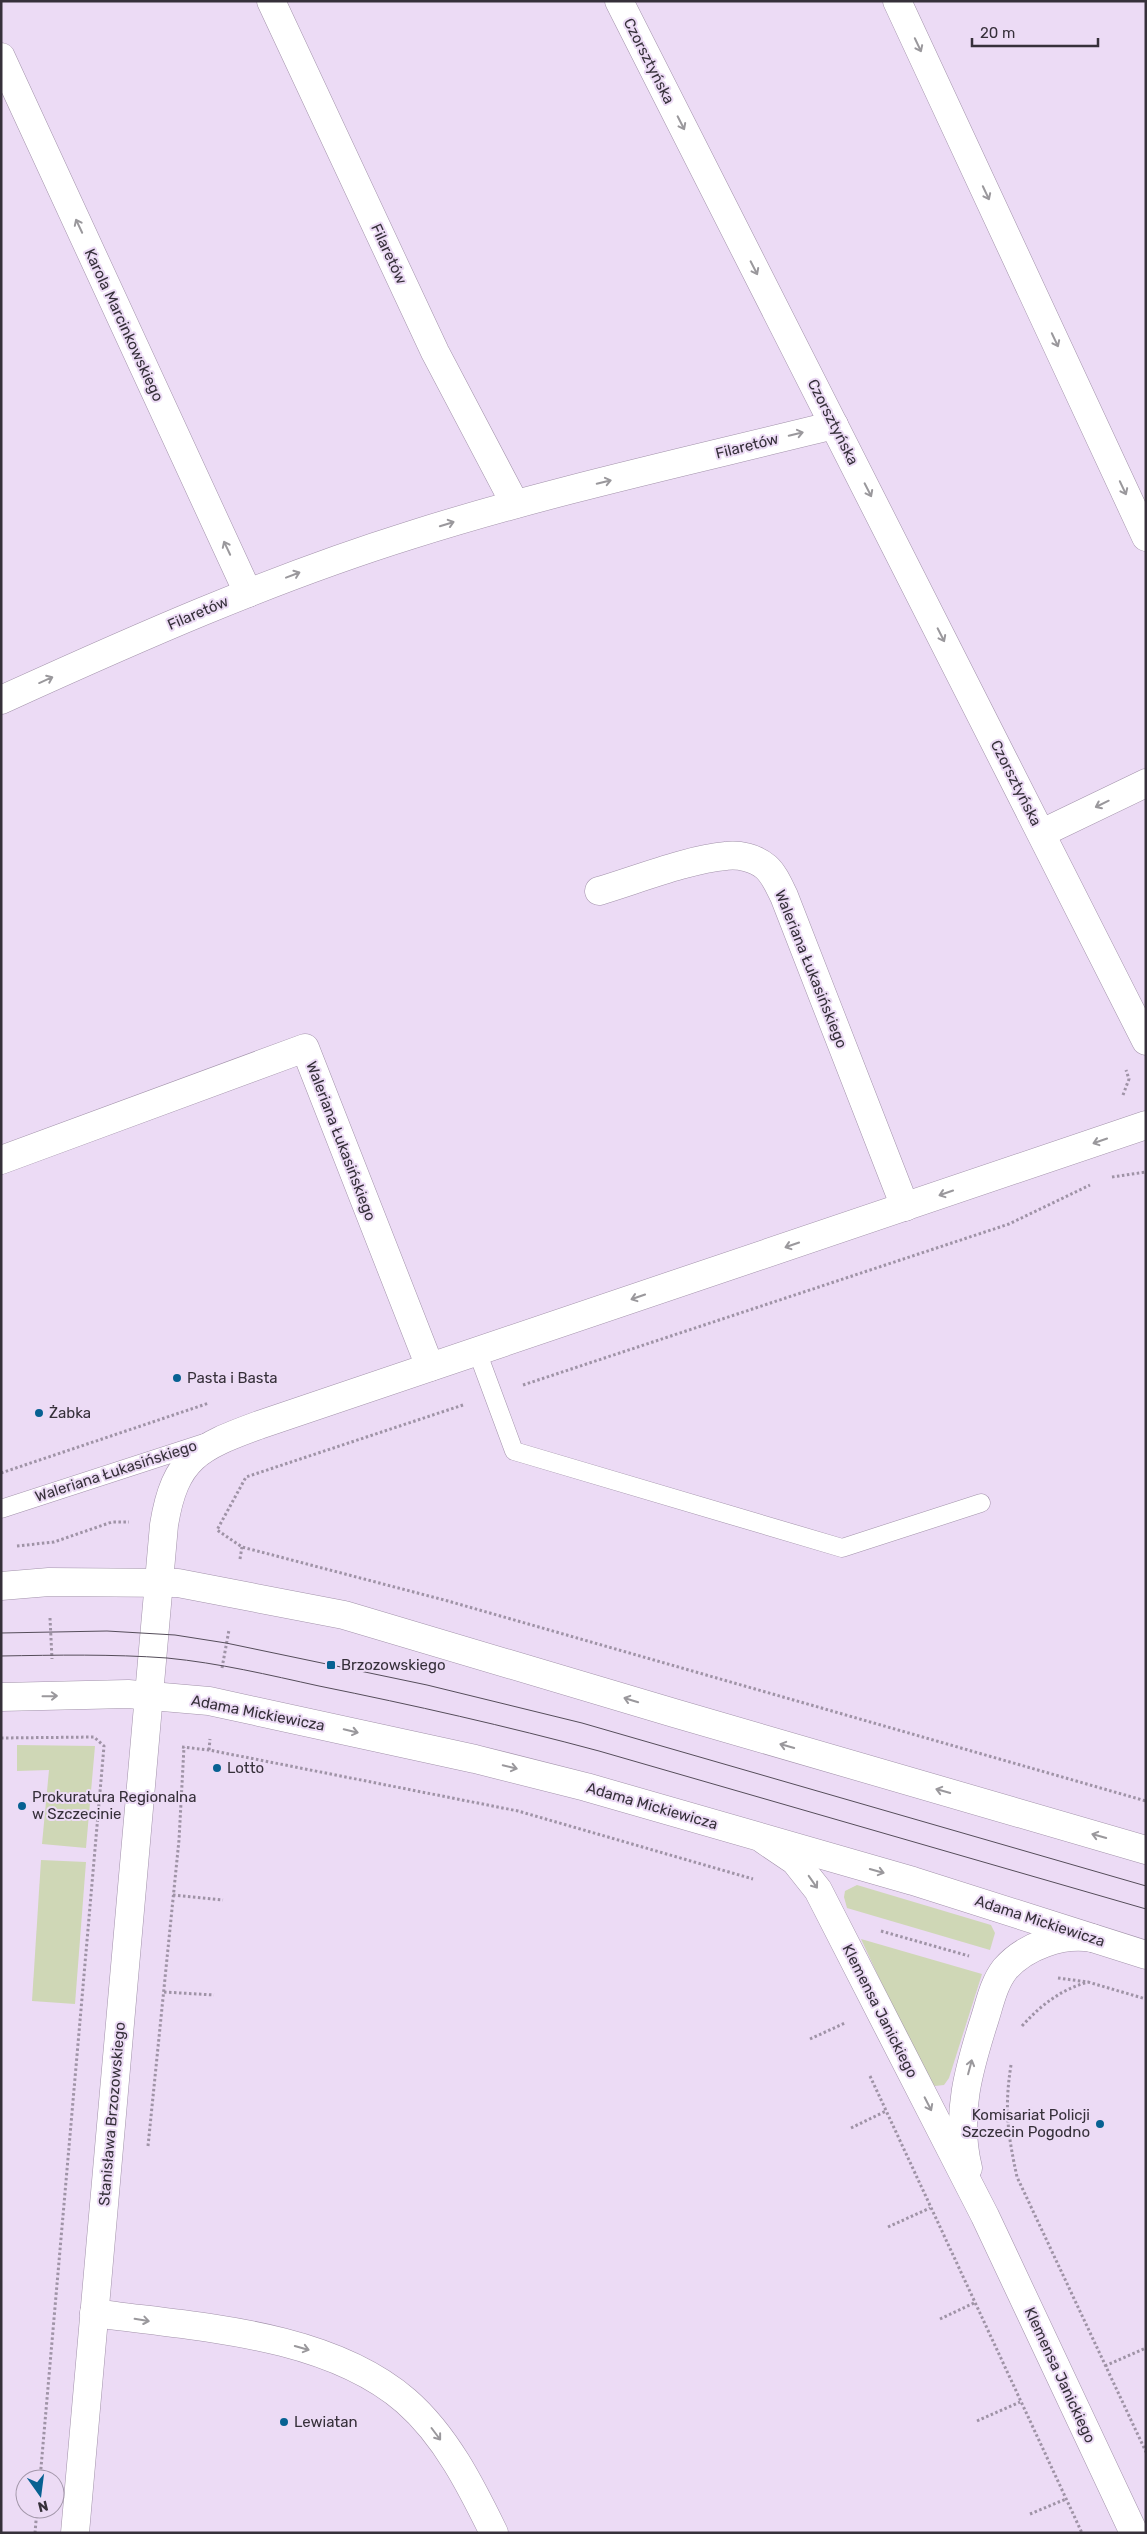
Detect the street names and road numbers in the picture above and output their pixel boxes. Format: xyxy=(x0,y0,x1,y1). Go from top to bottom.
street label: Czorsztyńska xyxy=(620,15,678,107)
street label: Filaretów xyxy=(367,221,411,287)
street label: Karola Marcinkowskiego xyxy=(81,246,167,404)
street label: Czorsztyńska xyxy=(804,376,862,468)
street label: Filaretów xyxy=(714,429,780,463)
street label: Filaretów xyxy=(165,592,231,634)
street label: Czorsztyńska xyxy=(987,737,1045,829)
street label: Waleriana Łukasińskiego xyxy=(771,887,851,1051)
street label: Waleriana Łukasińskiego xyxy=(302,1059,380,1223)
street label: Waleriana Łukasińskiego xyxy=(33,1436,199,1506)
street label: Adama Mickiewicza xyxy=(190,1691,326,1735)
street label: Adama Mickiewicza xyxy=(584,1779,720,1833)
street label: Adama Mickiewicza xyxy=(973,1891,1107,1951)
street label: Klemensa Janickiego xyxy=(838,1941,922,2081)
street label: Stanisława Brzozowskiego xyxy=(95,2021,129,2207)
street label: Klemensa Janickiego xyxy=(1021,2304,1099,2446)

